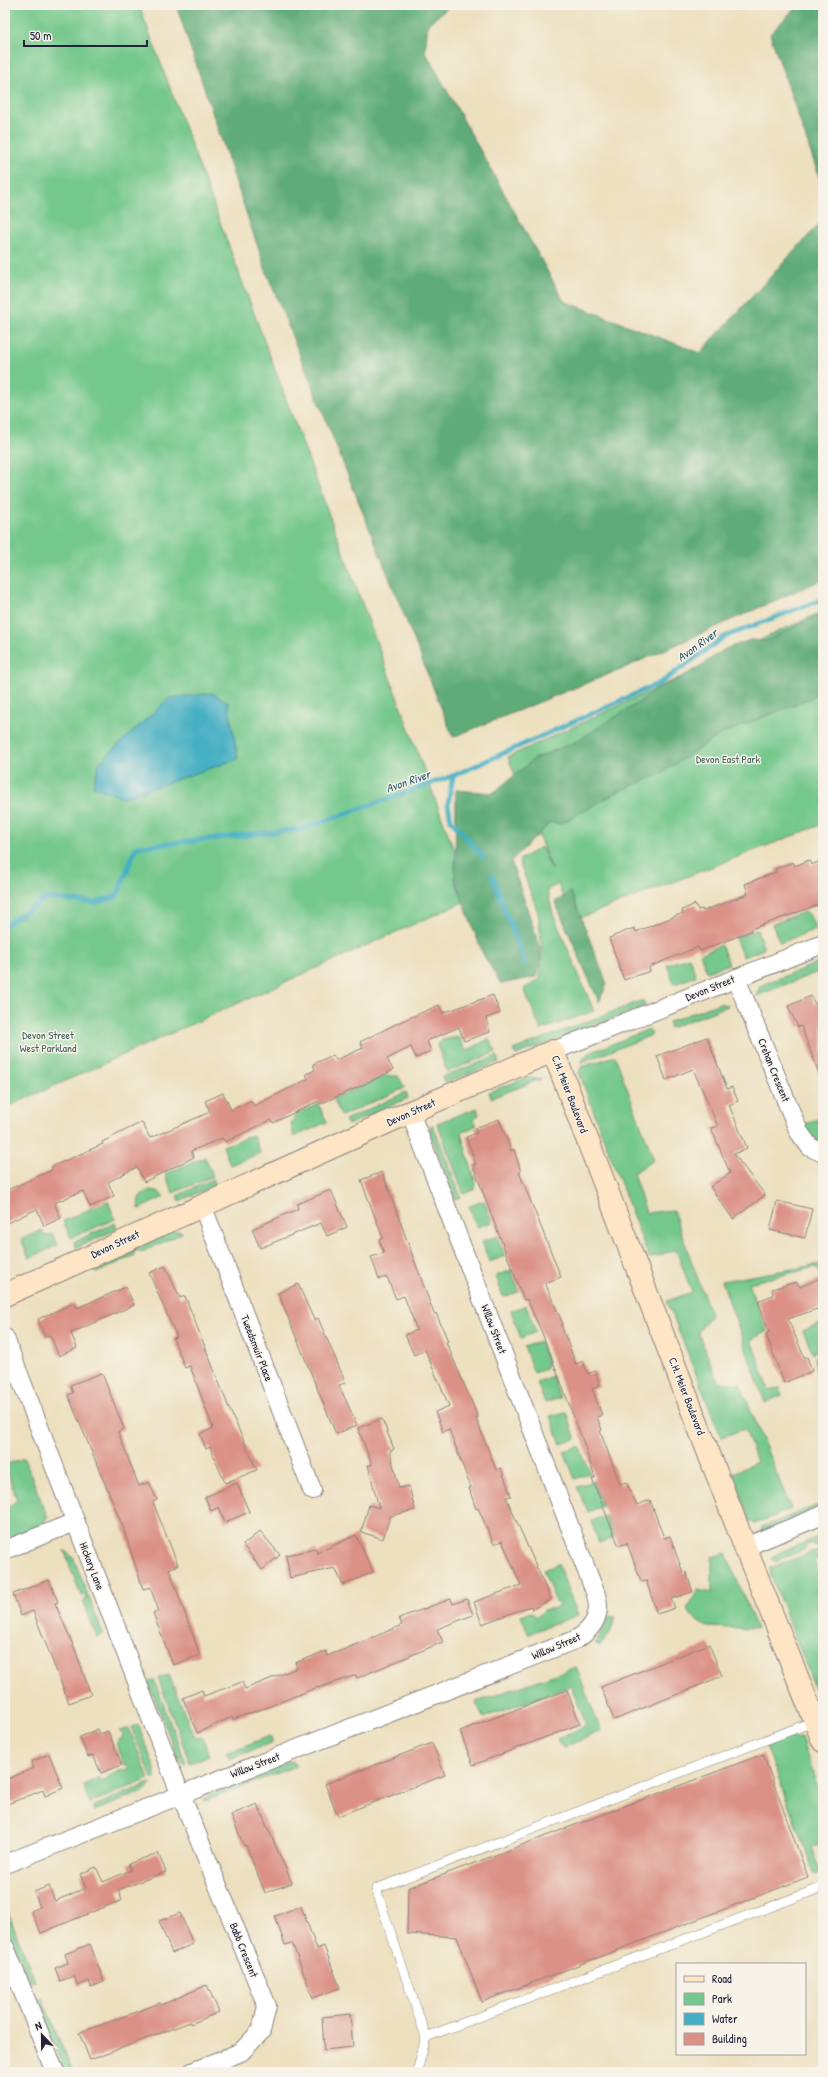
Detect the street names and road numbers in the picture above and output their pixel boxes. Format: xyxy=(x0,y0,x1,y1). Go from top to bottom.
street label: Devon Street xyxy=(683,972,737,1004)
street label: Crehan Crescent xyxy=(755,1036,793,1104)
street label: C.H. Meier Boulevard xyxy=(549,1053,591,1135)
street label: Devon Street xyxy=(385,1095,438,1129)
street label: Devon Street xyxy=(89,1227,142,1261)
street label: Willow Street xyxy=(478,1302,510,1356)
street label: Tweedsmuir Place xyxy=(238,1313,276,1384)
street label: C.H. Meier Boulevard xyxy=(666,1355,708,1437)
street label: Hickory Lane xyxy=(76,1540,108,1592)
street label: Willow Street xyxy=(529,1629,583,1663)
street label: Willow Street xyxy=(228,1749,282,1781)
street label: Babb Crescent xyxy=(227,1921,261,1980)

